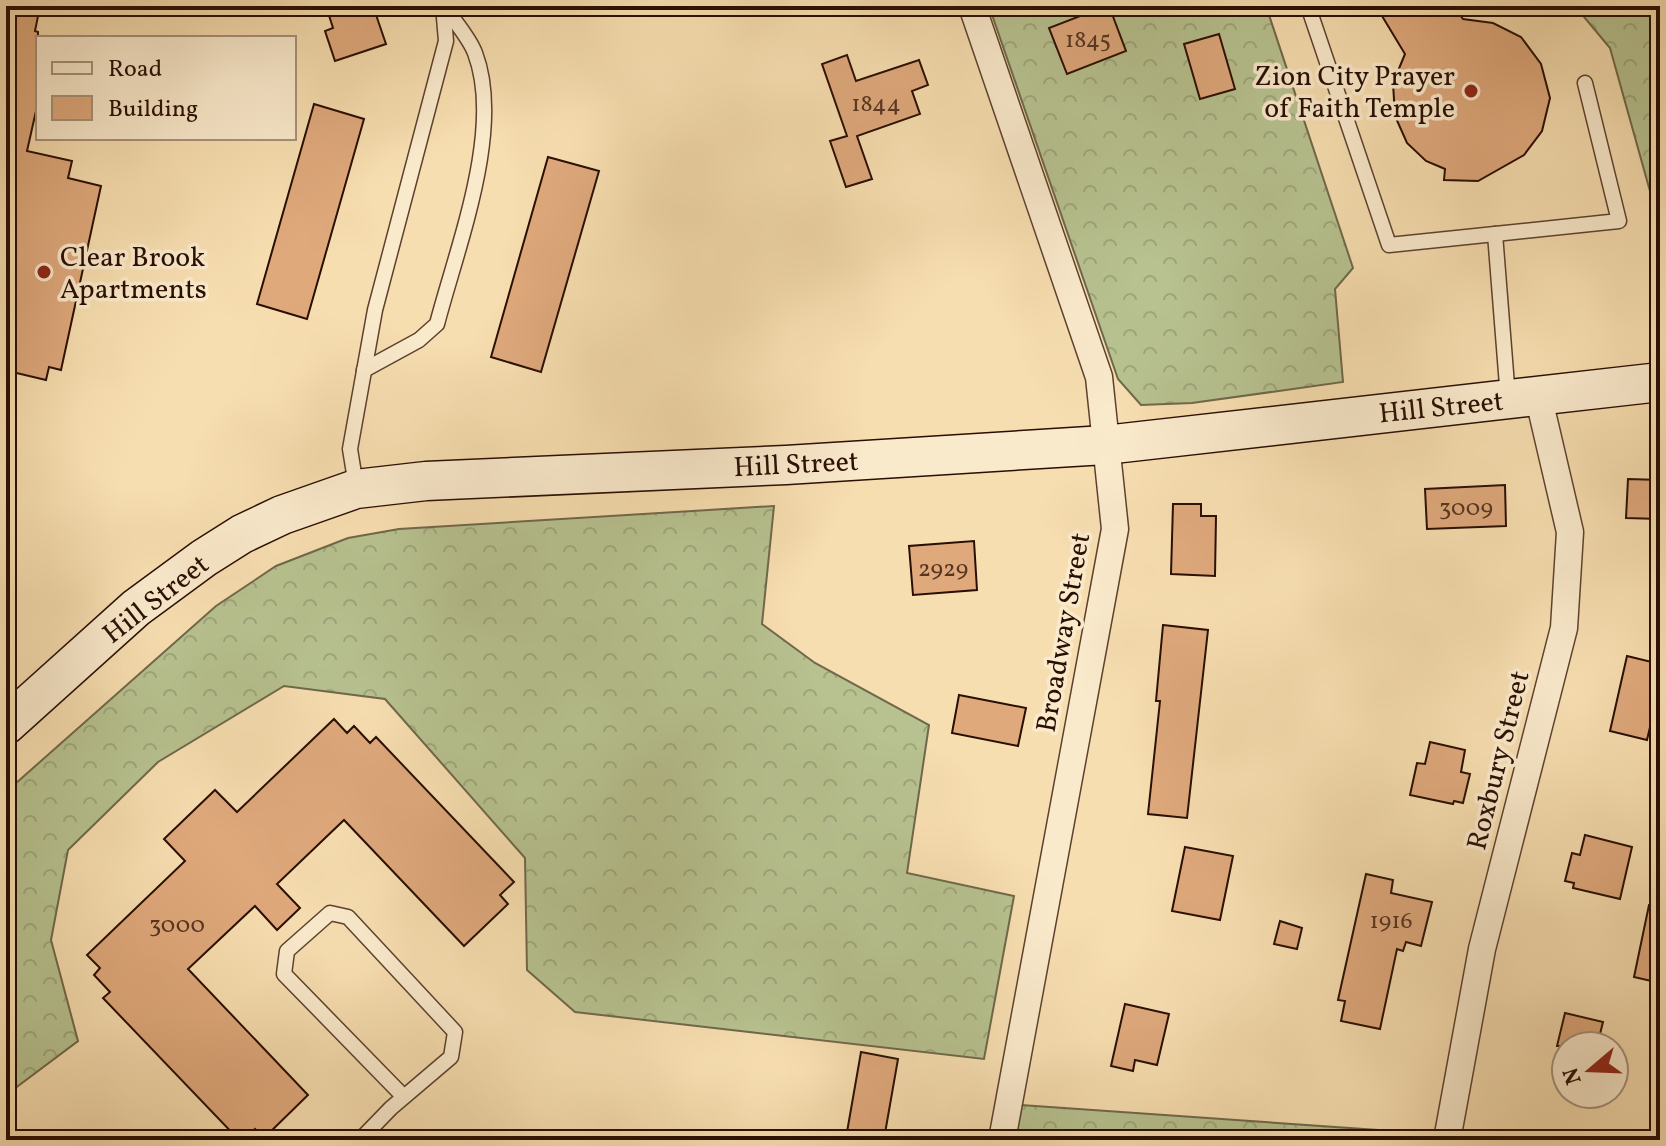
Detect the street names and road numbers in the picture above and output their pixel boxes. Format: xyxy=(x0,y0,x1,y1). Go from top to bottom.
street label: Hill Street xyxy=(1377,383,1506,434)
street label: Hill Street xyxy=(733,443,860,488)
street label: Broadway Street xyxy=(1028,530,1101,735)
street label: Hill Street xyxy=(95,546,218,654)
street label: Roxbury Street xyxy=(1458,667,1541,854)

